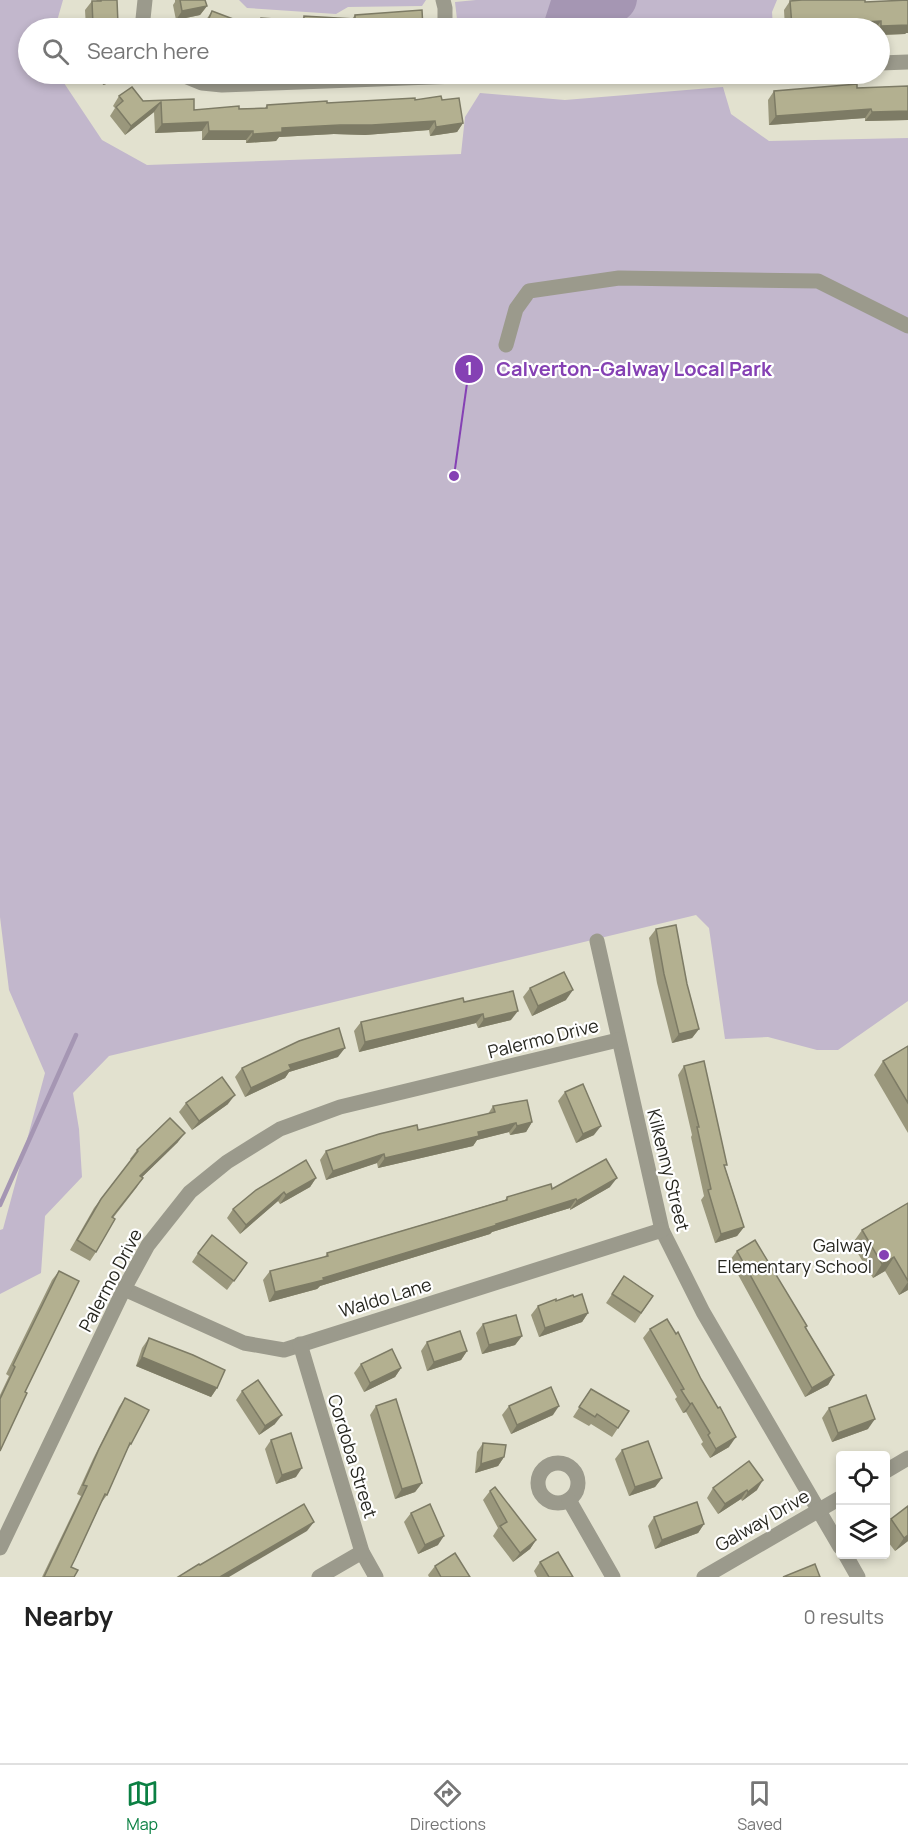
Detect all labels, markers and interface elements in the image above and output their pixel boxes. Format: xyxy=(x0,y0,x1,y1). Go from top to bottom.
search box xyxy=(18,18,890,84)
icon: search xyxy=(39,35,72,68)
text: Search here xyxy=(87,36,209,66)
callout: Calverton-Galway Local Park xyxy=(454,350,784,388)
text: Calverton-Galway Local Park xyxy=(496,355,773,382)
text: 1 xyxy=(465,356,473,380)
street label: Palermo Drive xyxy=(485,1013,601,1063)
street label: Kilkenny Street xyxy=(642,1106,696,1234)
street label: Palermo Drive xyxy=(73,1224,147,1336)
place label: Galway Elementary School xyxy=(717,1233,873,1278)
marker: Galway Elementary School xyxy=(877,1248,891,1262)
street label: Waldo Lane xyxy=(336,1272,434,1322)
street label: Cordoba Street xyxy=(323,1391,383,1521)
map controls xyxy=(836,1451,890,1559)
button: locate xyxy=(836,1451,890,1505)
street label: Galway Drive xyxy=(711,1483,813,1557)
button: layers xyxy=(836,1505,890,1559)
text: Nearby xyxy=(24,1598,113,1634)
text: 0 results xyxy=(804,1603,884,1630)
tab: Map xyxy=(126,1777,159,1835)
tab: Directions xyxy=(410,1777,486,1835)
tab: Saved xyxy=(737,1777,782,1835)

